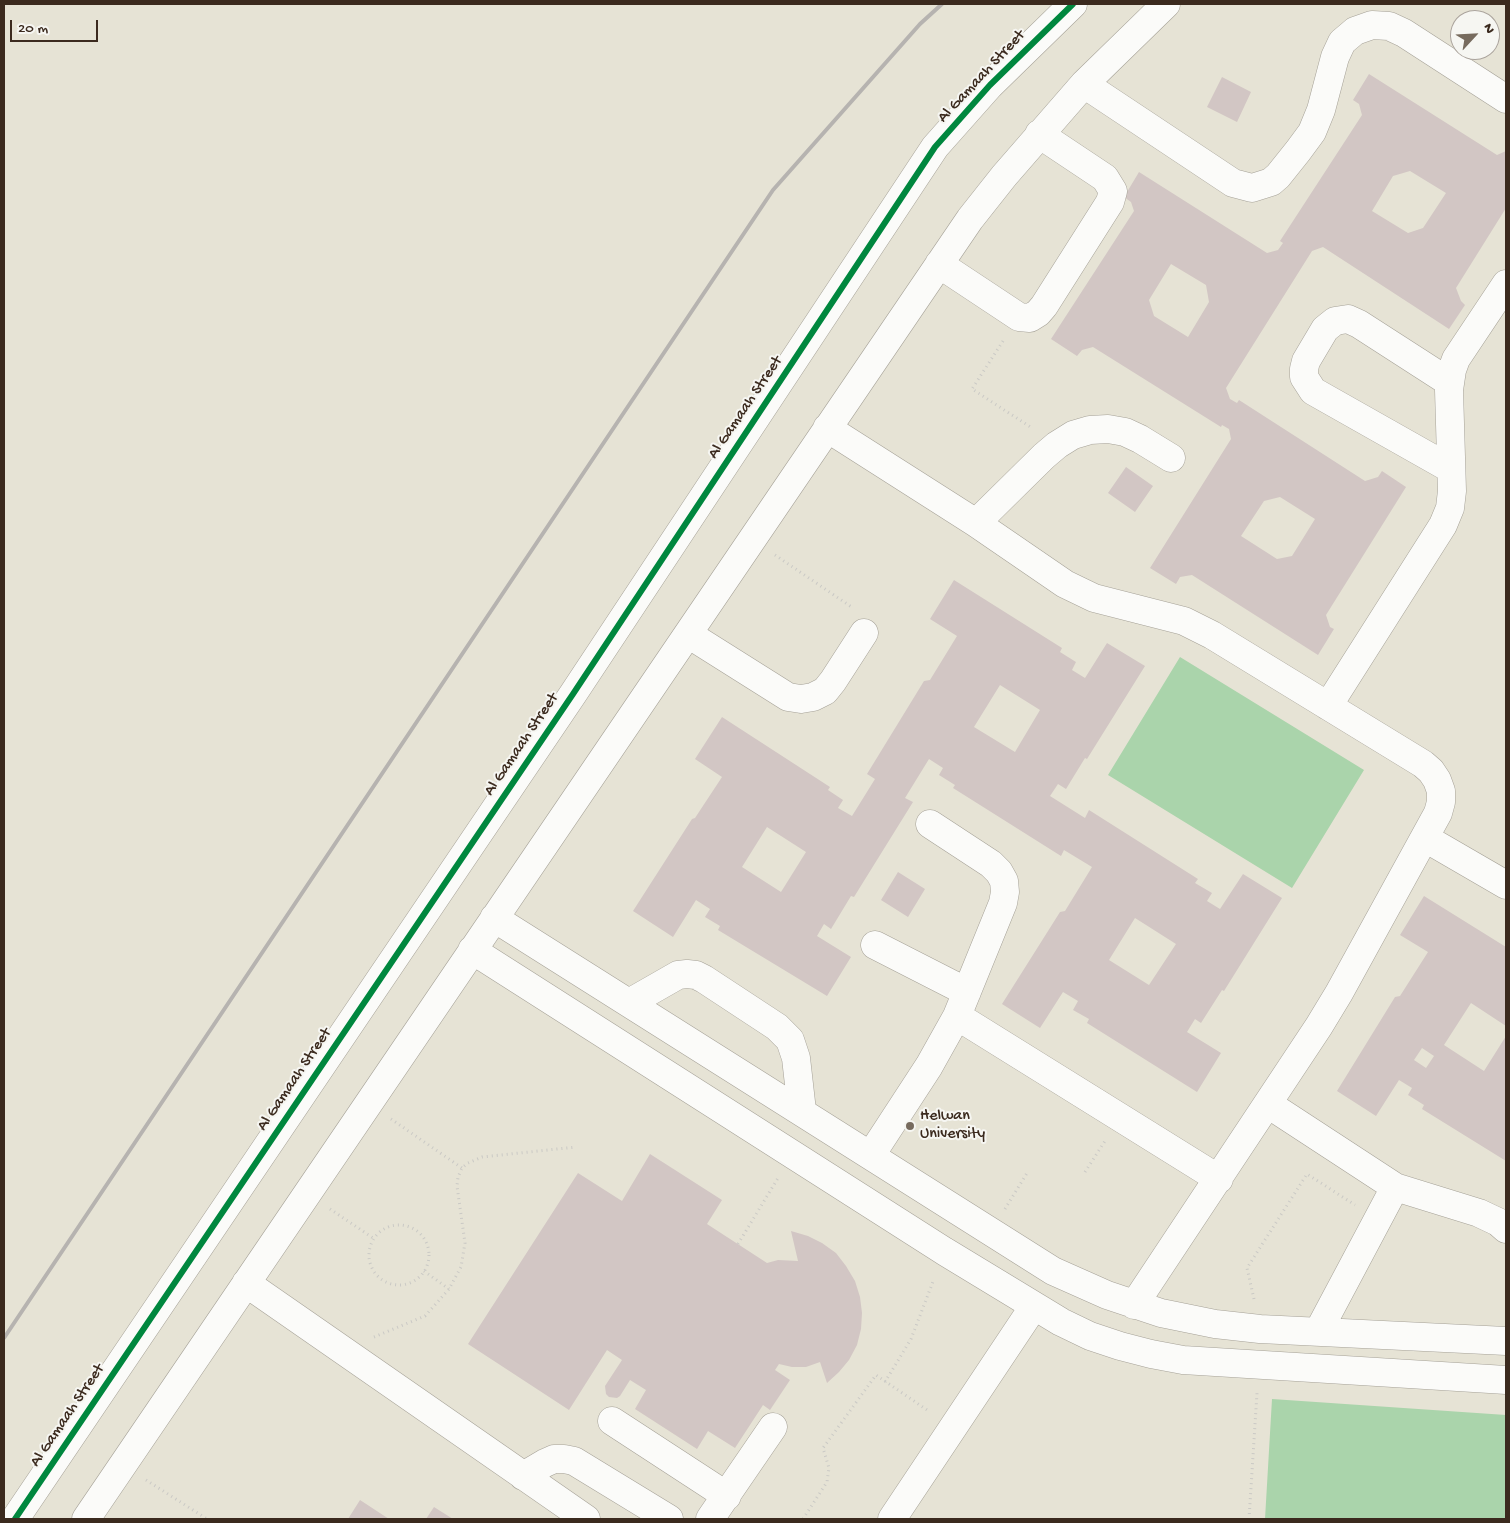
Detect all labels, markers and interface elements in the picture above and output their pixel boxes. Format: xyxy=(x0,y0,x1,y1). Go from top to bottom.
scale bar xyxy=(12,10,100,42)
north arrow xyxy=(1450,10,1500,60)
text: 20 m xyxy=(18,20,48,38)
text: N xyxy=(1479,21,1498,37)
street label: Al Gamaah Street xyxy=(934,27,1030,127)
street label: Al Gamaah Street xyxy=(705,353,787,463)
street label: Al Gamaah Street xyxy=(481,690,563,800)
street label: Al Gamaah Street xyxy=(254,1025,336,1135)
place label: Helwan University xyxy=(920,1107,985,1145)
marker: Helwan University xyxy=(904,1120,916,1132)
street label: Al Gamaah Street xyxy=(27,1361,109,1471)

